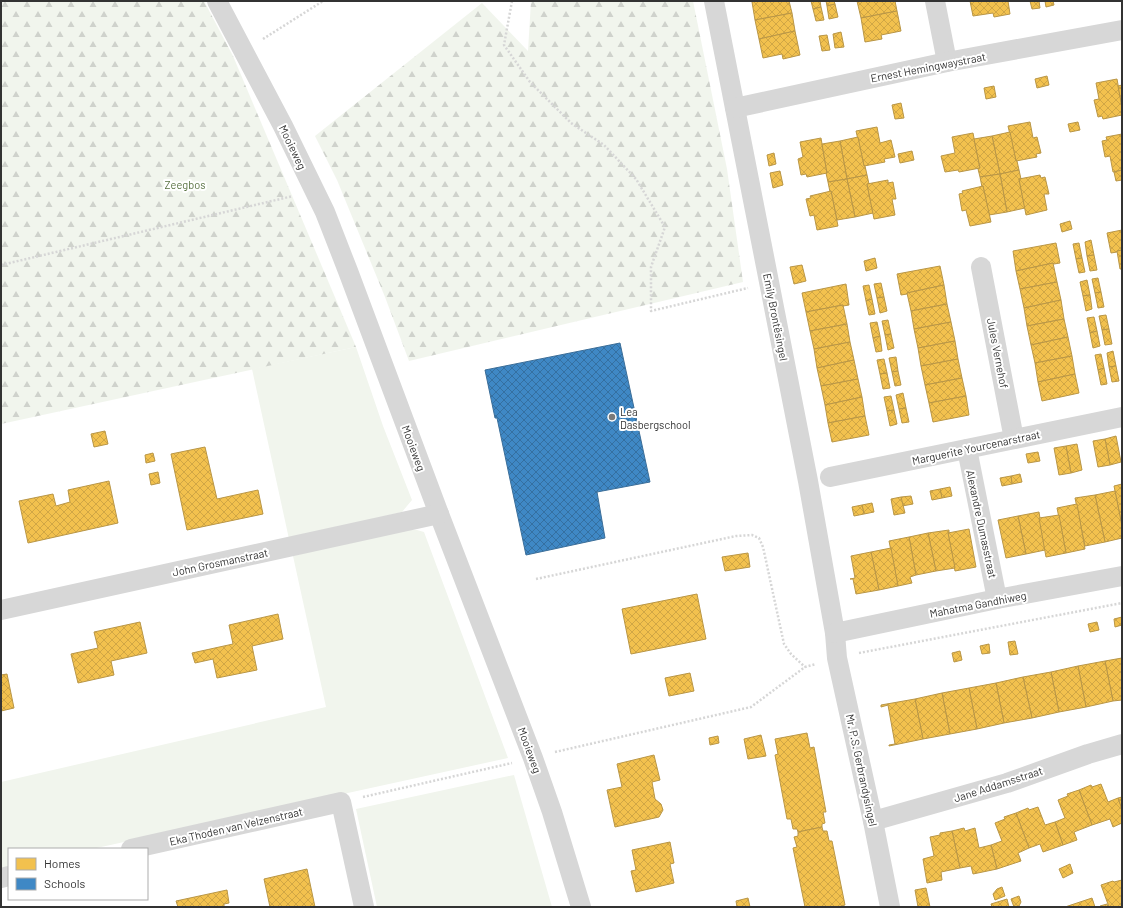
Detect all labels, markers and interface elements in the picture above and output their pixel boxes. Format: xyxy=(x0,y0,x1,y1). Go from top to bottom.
street label: Ernest Hemingwaystraat xyxy=(869,49,987,85)
street label: Mooieweg xyxy=(277,123,309,171)
park label: Zeegbos xyxy=(165,178,205,191)
street label: Emily Brontësingel xyxy=(761,272,791,362)
street label: Jules Vernehof xyxy=(985,317,1011,389)
place label: Lea Dasbergschool xyxy=(620,405,691,431)
marker: Lea Dasbergschool xyxy=(607,412,617,422)
street label: Mooieweg xyxy=(400,423,428,473)
street label: Marguerite Yourcenarstraat xyxy=(911,427,1041,467)
street label: Alexandre Dumasstraat xyxy=(964,469,1000,579)
street label: John Grosmanstraat xyxy=(171,546,269,578)
street label: Mahatma Gandhiweg xyxy=(929,588,1028,620)
street label: Mr. P.S. Gerbrandysingel xyxy=(844,713,880,827)
street label: Mooieweg xyxy=(516,725,544,775)
street label: Jane Addamsstraat xyxy=(952,763,1044,805)
street label: Eka Thoden van Velzenstraat xyxy=(168,804,304,848)
legend xyxy=(8,848,148,900)
text: Homes xyxy=(44,856,81,870)
text: Schools xyxy=(44,876,85,890)

